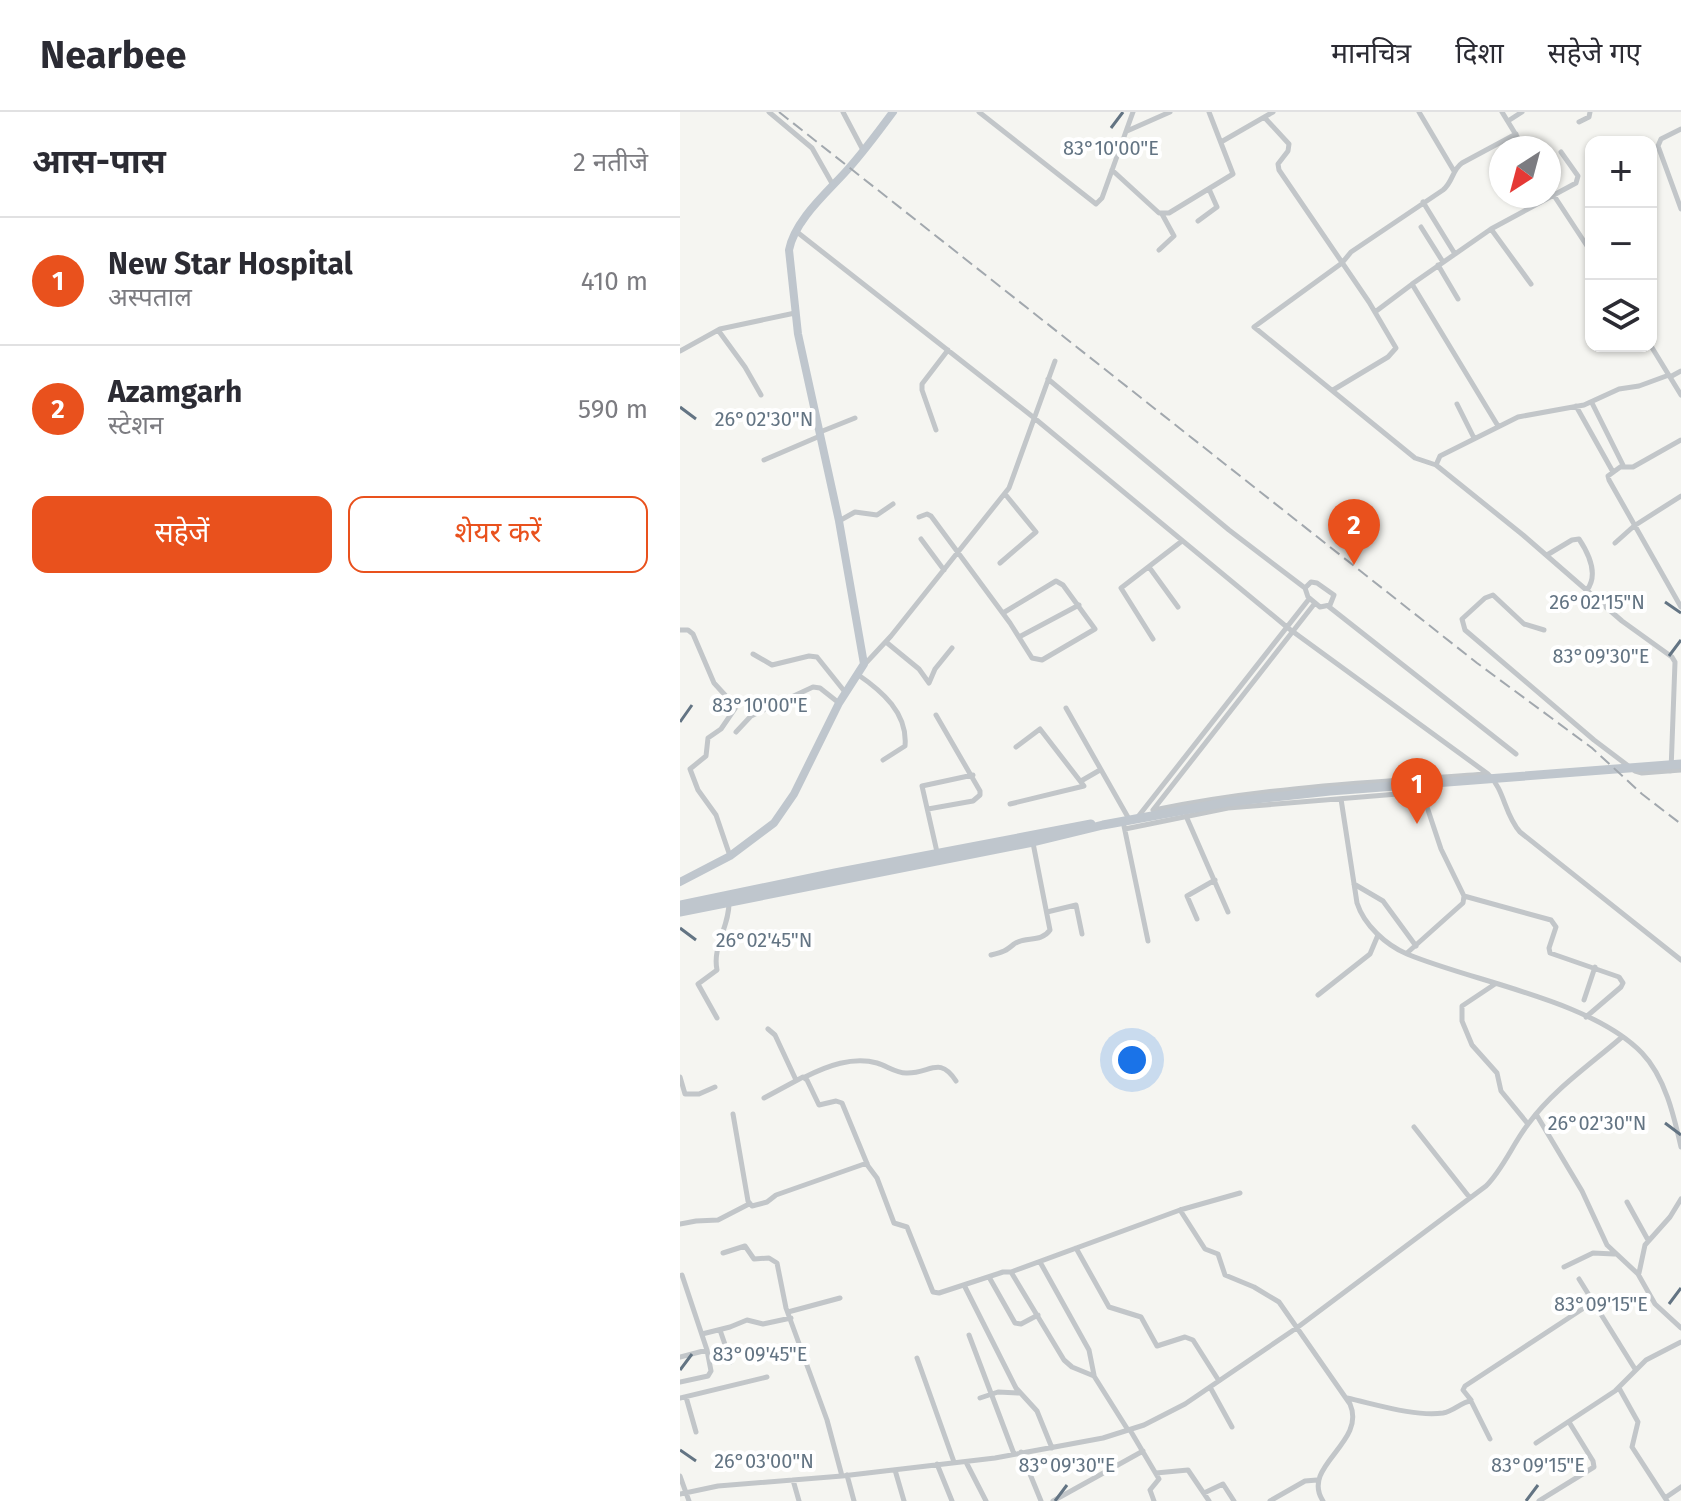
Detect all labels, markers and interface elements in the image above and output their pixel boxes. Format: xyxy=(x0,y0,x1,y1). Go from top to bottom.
text: Nearbee xyxy=(40,32,187,78)
text: मानचित्र xyxy=(1331,37,1411,70)
text: दिशा xyxy=(1455,37,1504,70)
text: सहेजे गए xyxy=(1548,37,1641,70)
text: 83°10'00"E xyxy=(1063,136,1159,160)
north arrow xyxy=(1489,136,1561,208)
map controls xyxy=(1585,136,1657,352)
button: + xyxy=(1585,136,1657,208)
text: आस-पास xyxy=(32,141,166,182)
text: 2 नतीजे xyxy=(573,147,648,178)
button: − xyxy=(1585,208,1657,280)
text: New Star Hospital xyxy=(108,246,353,282)
text: 1 xyxy=(52,266,64,297)
text: 410 m xyxy=(581,266,648,297)
button: layers xyxy=(1585,280,1657,352)
text: अस्पताल xyxy=(108,282,192,313)
text: Azamgarh xyxy=(108,374,242,410)
text: 2 xyxy=(51,394,65,425)
text: 590 m xyxy=(578,394,648,425)
text: 26°02'30"N xyxy=(715,407,813,431)
text: स्टेशन xyxy=(108,410,163,441)
button: सहेजें xyxy=(32,496,332,573)
button: शेयर करें xyxy=(348,496,648,573)
pin: 2 xyxy=(1328,499,1380,565)
text: 26°02'15"N xyxy=(1549,590,1645,614)
text: 83°09'30"E xyxy=(1553,644,1649,668)
text: 83°10'00"E xyxy=(712,693,808,717)
pin: 1 xyxy=(1391,758,1443,824)
text: 26°02'45"N xyxy=(716,928,812,952)
your location xyxy=(1112,1040,1152,1080)
text: 26°02'30"N xyxy=(1548,1111,1646,1135)
text: 83°09'15"E xyxy=(1554,1292,1648,1316)
text: 83°09'45"E xyxy=(712,1342,808,1366)
text: 26°03'00"N xyxy=(714,1449,814,1473)
text: 83°09'30"E xyxy=(1019,1453,1115,1477)
text: 83°09'15"E xyxy=(1491,1453,1585,1477)

